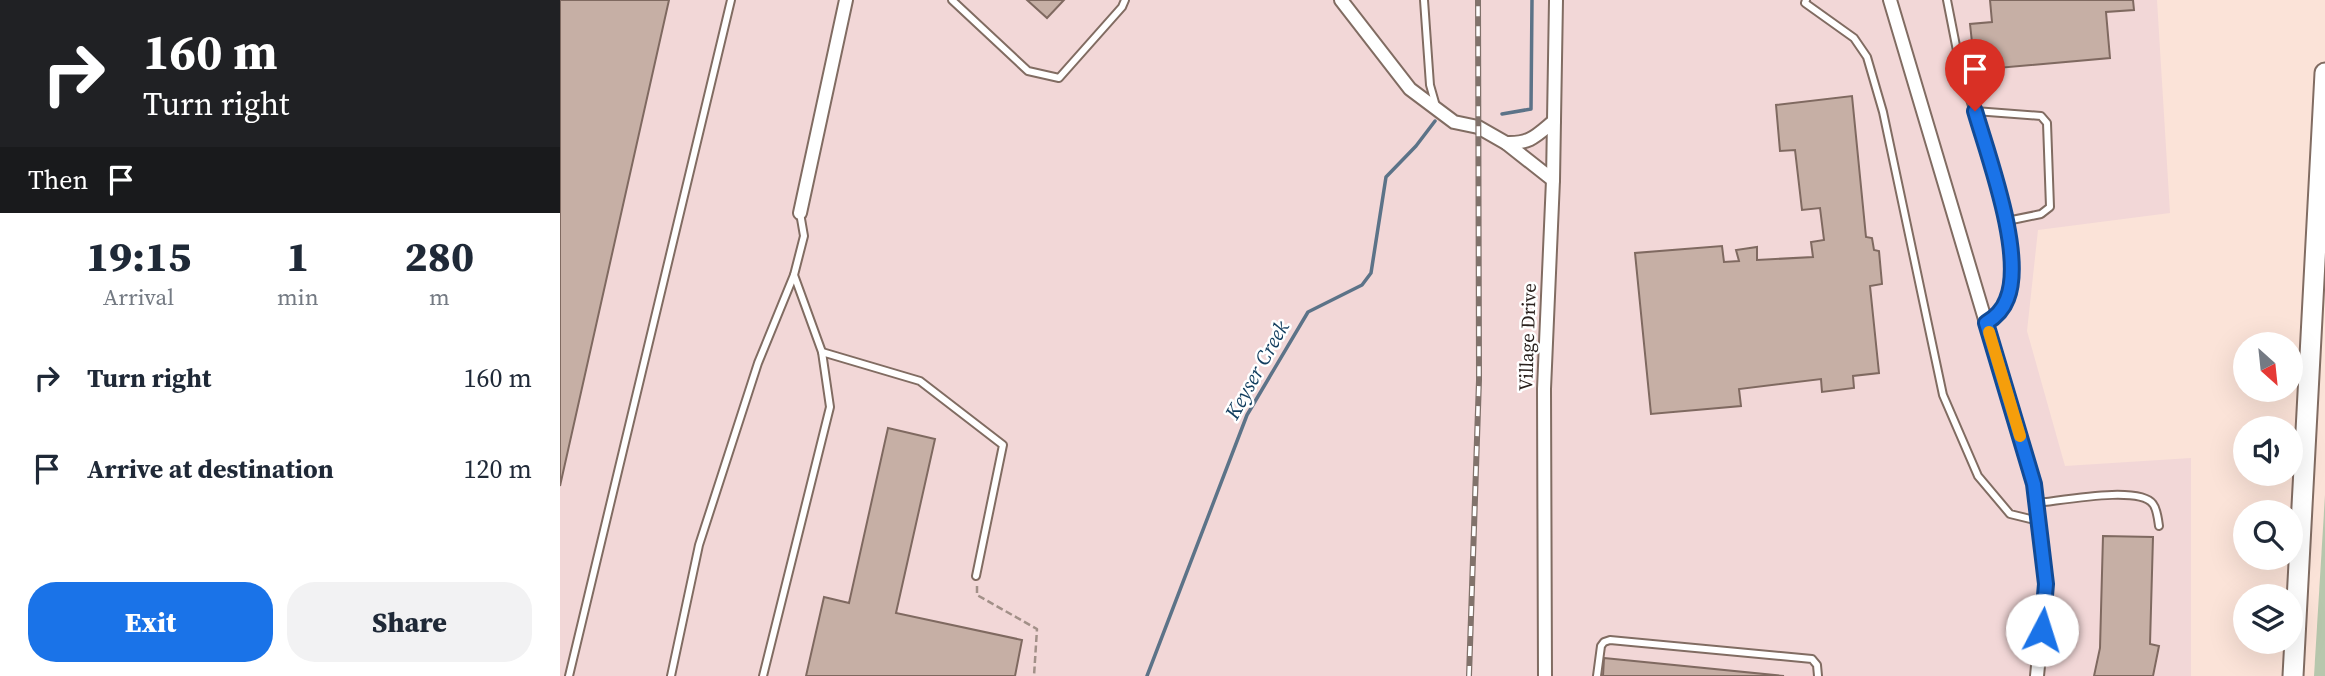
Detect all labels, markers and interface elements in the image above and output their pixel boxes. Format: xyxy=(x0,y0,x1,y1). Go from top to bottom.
text: 160 m xyxy=(143,18,278,85)
icon: right xyxy=(28,28,119,119)
pin xyxy=(1945,39,2005,111)
icon: arrive xyxy=(1956,50,1994,88)
text: Turn right xyxy=(143,82,289,126)
icon: arrive xyxy=(102,161,140,199)
text: Then xyxy=(28,162,88,198)
text: 19:15 xyxy=(86,227,191,285)
text: 1 xyxy=(286,227,309,285)
text: 280 xyxy=(405,227,474,285)
text: Arrival xyxy=(103,281,174,313)
text: min xyxy=(277,281,319,313)
text: m xyxy=(429,281,450,313)
street label: Village Drive xyxy=(1512,283,1542,391)
water label: Keyser Creek xyxy=(1217,315,1296,425)
north arrow xyxy=(2233,332,2303,402)
map controls xyxy=(2233,332,2303,654)
icon: right xyxy=(28,359,66,397)
text: Turn right xyxy=(87,360,211,396)
text: 160 m xyxy=(464,360,532,396)
button: sound xyxy=(2233,416,2303,486)
icon: arrive xyxy=(28,450,66,488)
text: Arrive at destination xyxy=(87,451,334,487)
text: 120 m xyxy=(464,451,532,487)
button: search xyxy=(2233,500,2303,570)
button: Exit xyxy=(28,582,273,662)
button: Share xyxy=(287,582,532,662)
button: layers xyxy=(2233,584,2303,654)
position arrow xyxy=(2005,593,2079,667)

